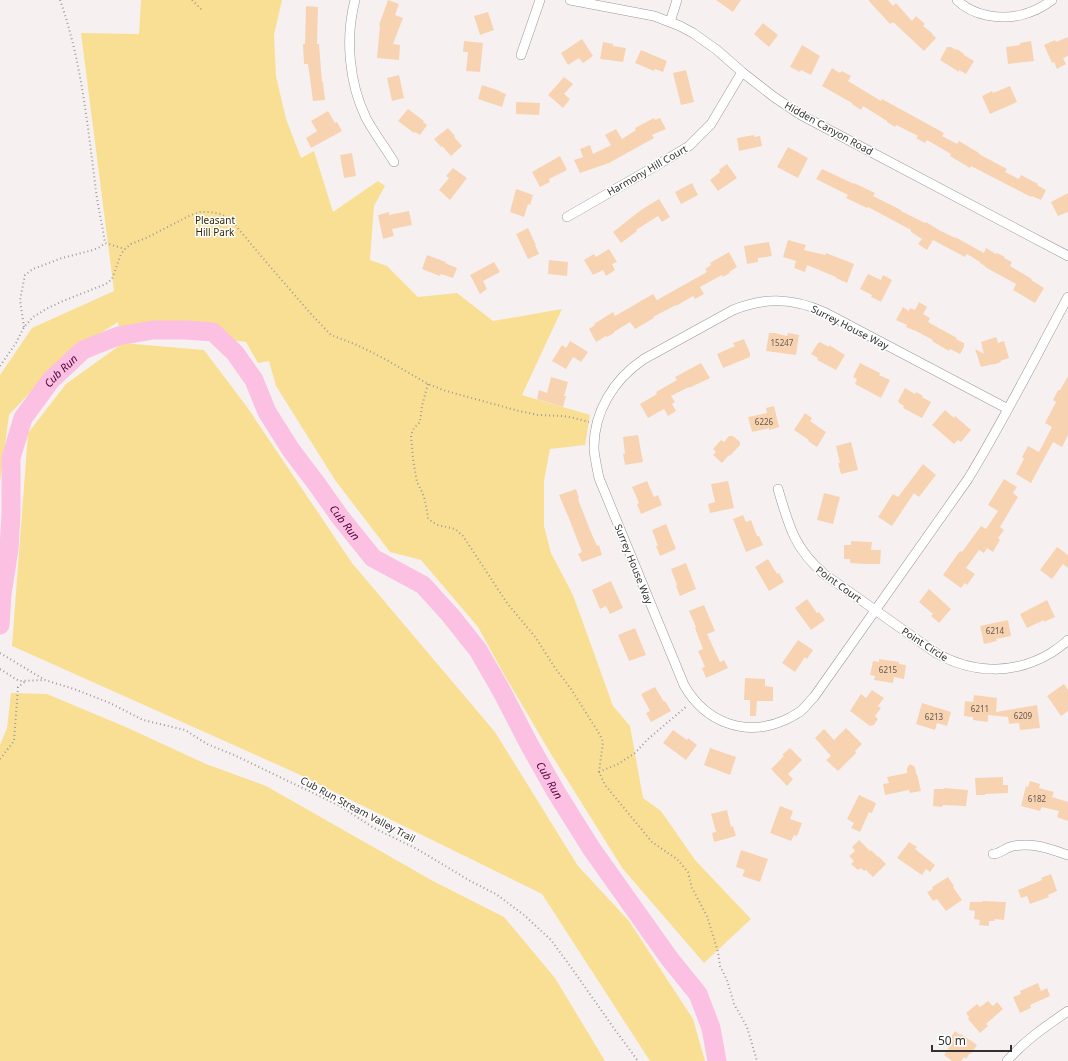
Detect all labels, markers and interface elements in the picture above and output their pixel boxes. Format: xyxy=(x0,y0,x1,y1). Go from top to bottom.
street label: Hidden Canyon Road xyxy=(782,98,876,158)
street label: Harmony Hill Court xyxy=(604,141,690,199)
park label: Pleasant Hill Park xyxy=(195,213,235,239)
street label: Surrey House Way xyxy=(809,301,892,353)
house number: 15247 xyxy=(771,337,794,348)
water label: Cub Run xyxy=(40,351,81,390)
house number: 6226 xyxy=(755,416,774,427)
water label: Cub Run xyxy=(327,502,364,543)
street label: Surrey House Way xyxy=(612,522,657,607)
street label: Point Court xyxy=(813,563,865,606)
street label: Point Circle xyxy=(899,624,951,664)
house number: 6214 xyxy=(986,625,1005,636)
house number: 6215 xyxy=(879,664,898,675)
house number: 6211 xyxy=(971,703,989,714)
house number: 6209 xyxy=(1014,710,1033,721)
house number: 6213 xyxy=(925,711,944,722)
water label: Cub Run xyxy=(533,758,567,802)
street label: Cub Run Stream Valley Trail xyxy=(298,773,418,845)
house number: 6182 xyxy=(1028,793,1047,804)
scale bar xyxy=(932,1027,1011,1053)
text: 50 m xyxy=(938,1032,966,1049)

